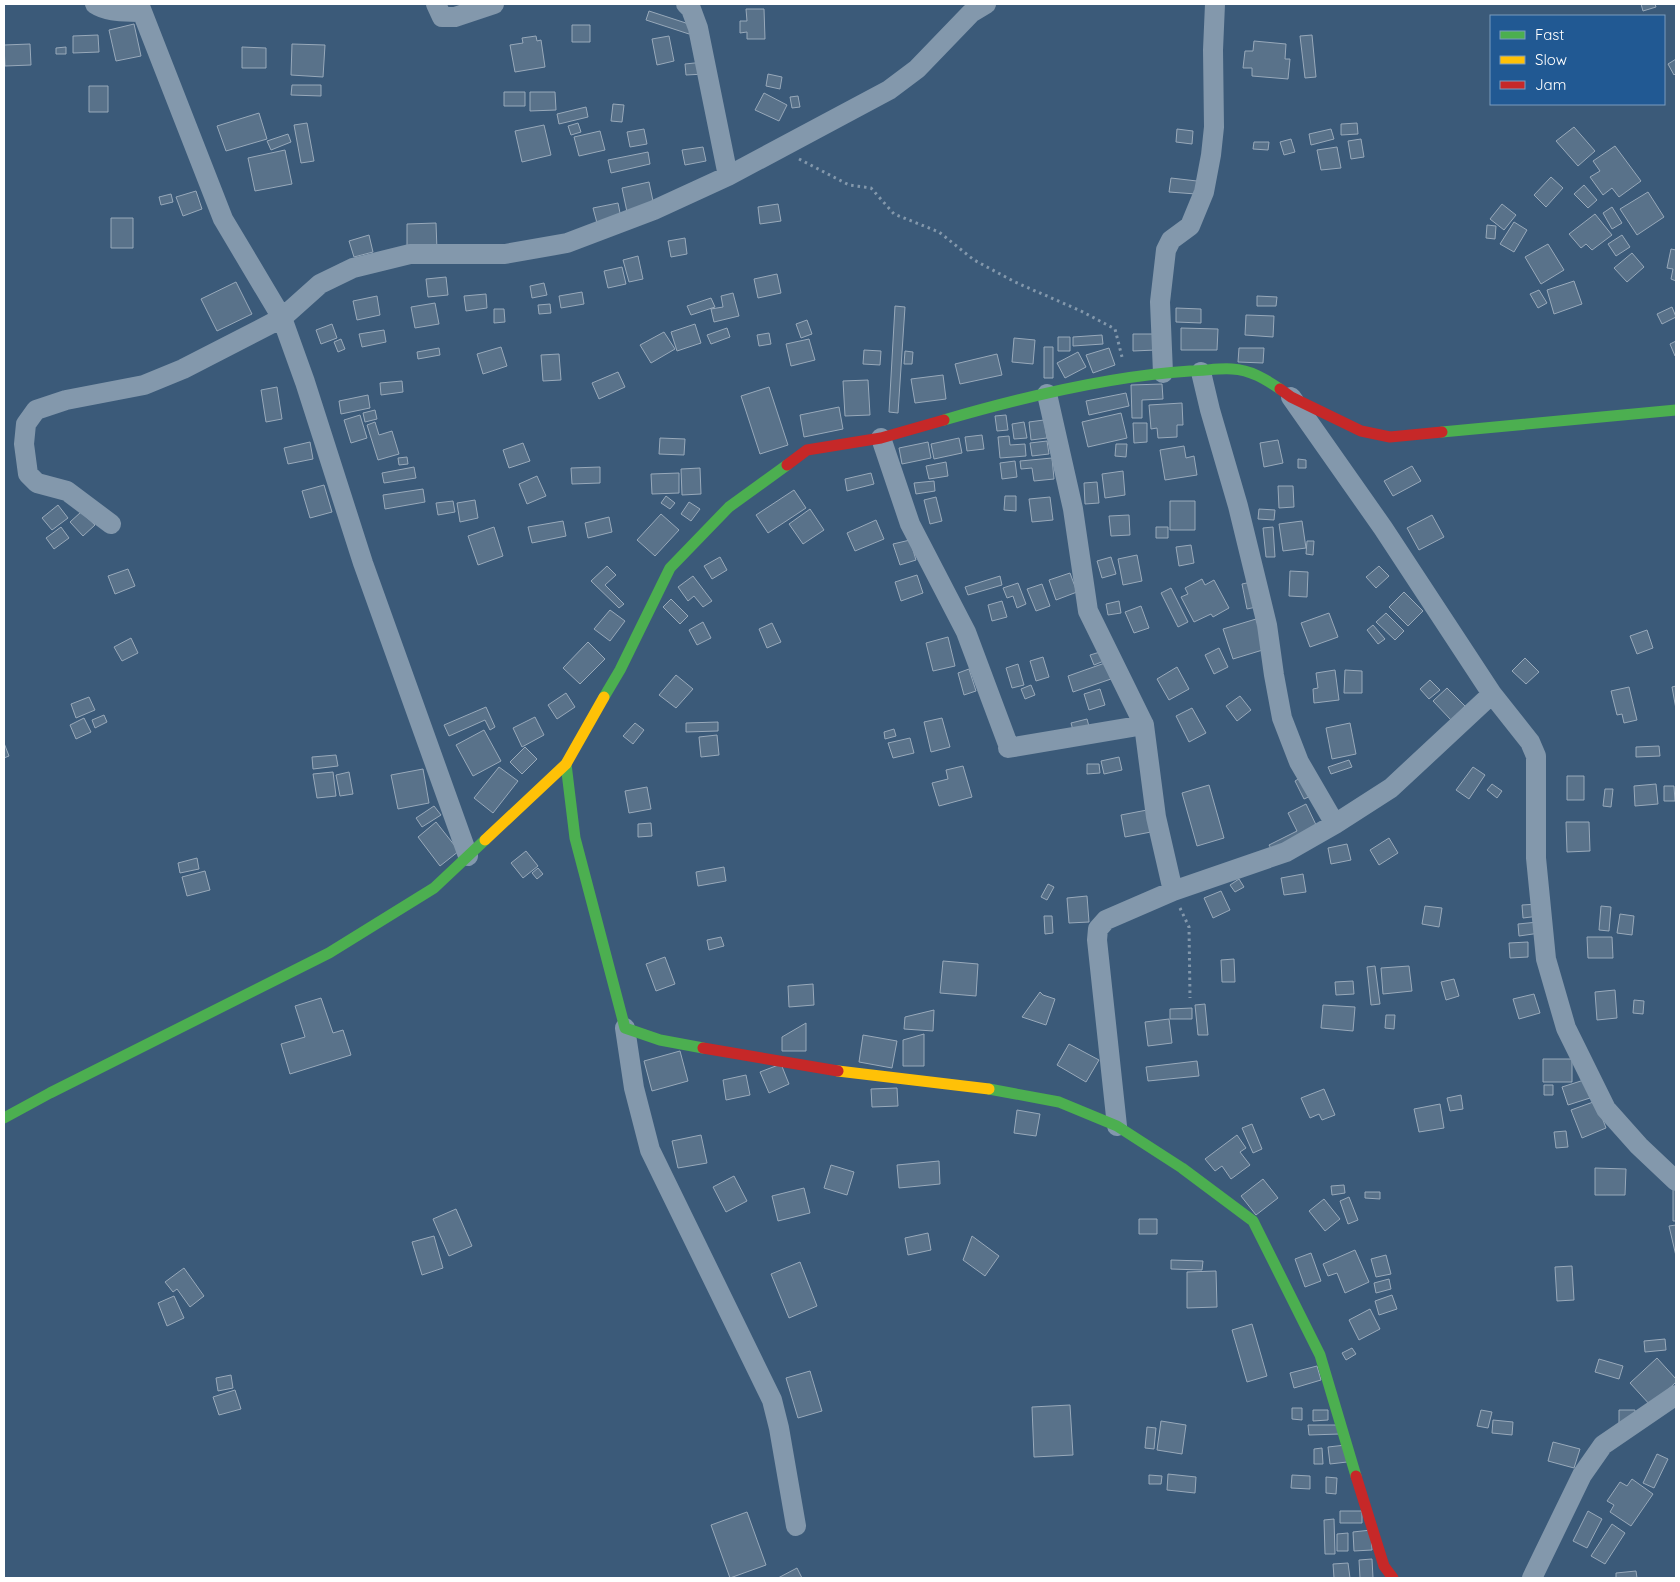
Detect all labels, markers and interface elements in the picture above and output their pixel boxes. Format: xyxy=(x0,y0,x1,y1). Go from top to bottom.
legend xyxy=(1490,15,1665,105)
text: Fast xyxy=(1535,25,1564,44)
text: Slow xyxy=(1535,50,1567,69)
text: Jam xyxy=(1535,75,1566,94)

